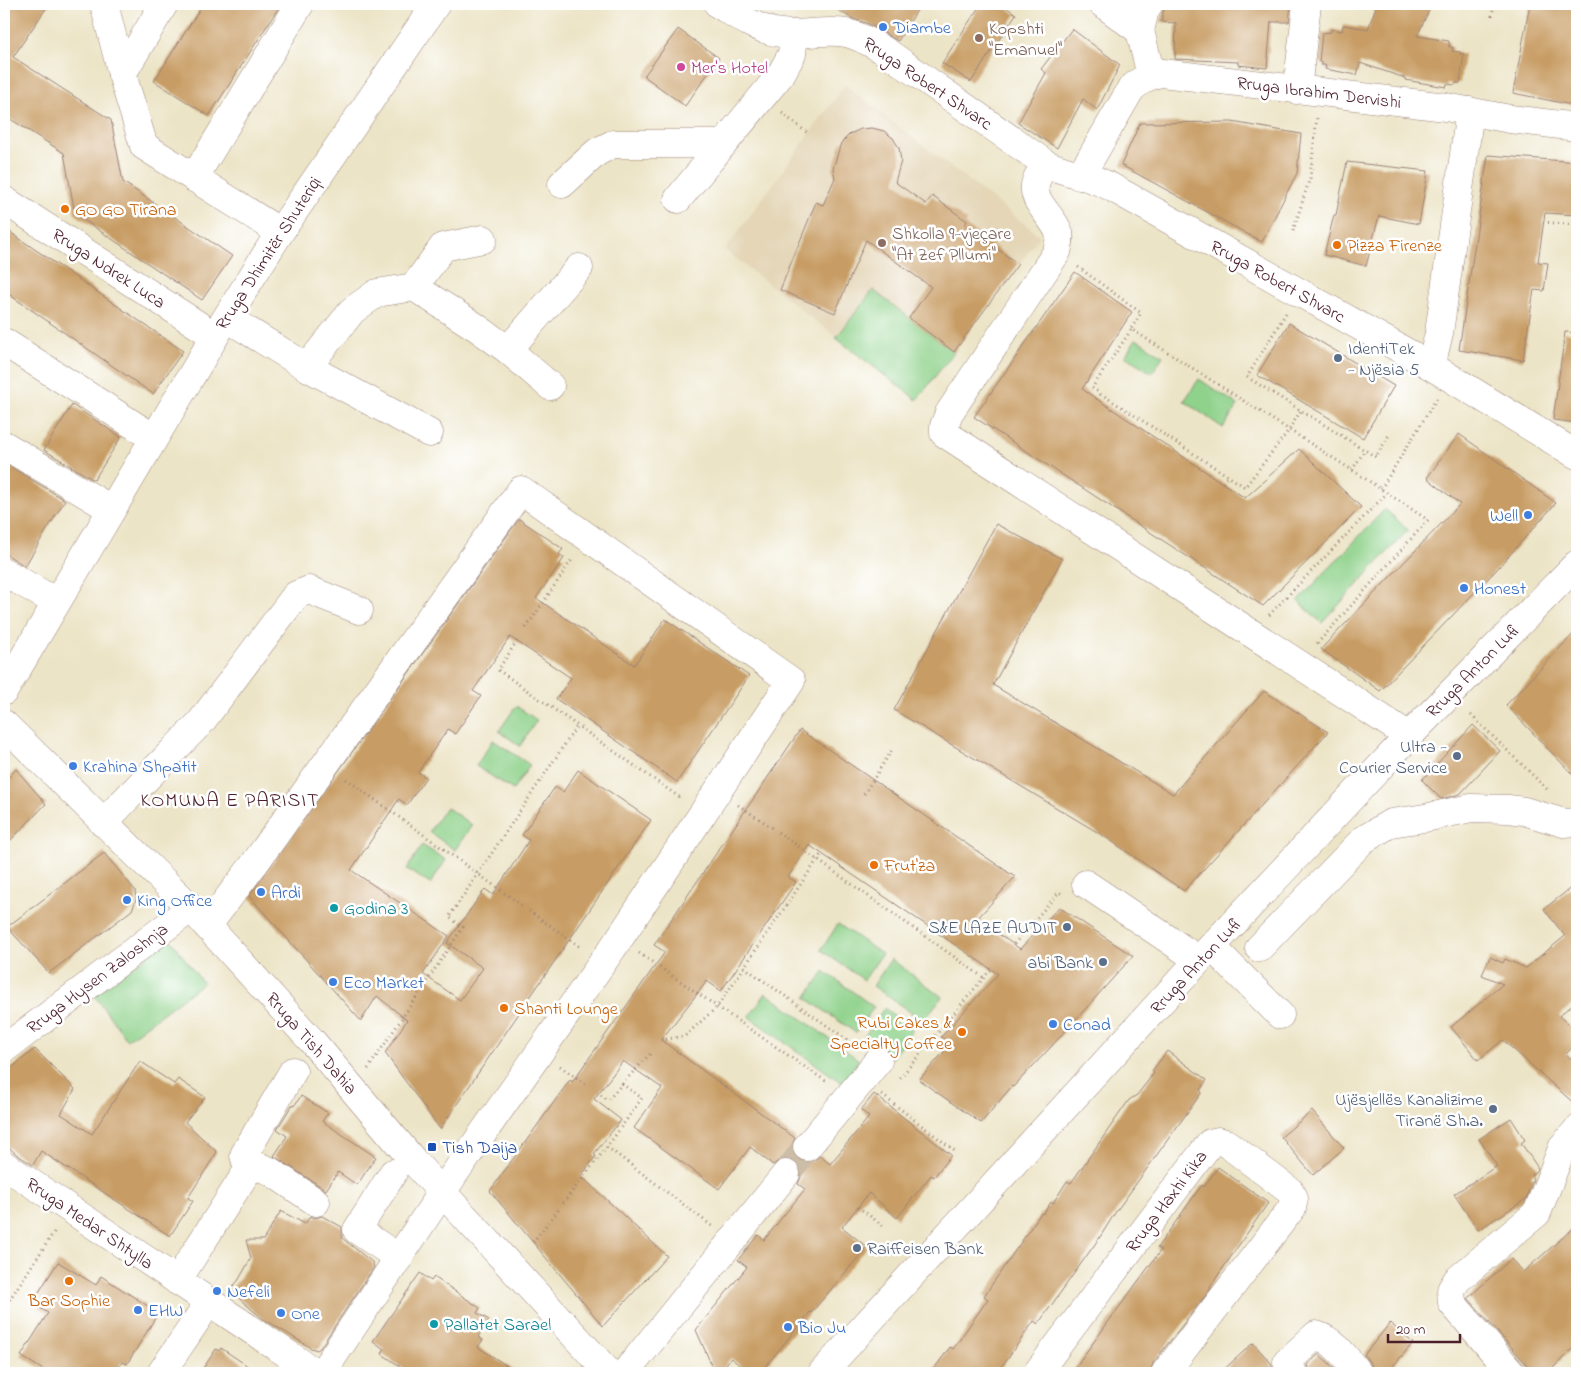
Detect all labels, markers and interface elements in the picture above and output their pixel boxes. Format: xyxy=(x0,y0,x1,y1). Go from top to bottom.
place label: Diambe xyxy=(892,16,952,42)
place label: Kopshti "Emanuel" xyxy=(989,17,1062,64)
marker: Diambe xyxy=(877,21,889,33)
street label: Rruga Robert Shvarc xyxy=(856,32,997,138)
marker: Kopshti "Emanuel" xyxy=(973,32,985,44)
place label: Mer's Hotel xyxy=(691,56,768,82)
marker: Mer's Hotel xyxy=(675,61,687,73)
street label: Rruga Ibrahim Dervishi xyxy=(1235,71,1402,118)
street label: Rruga Dhimitër Shuteriqi xyxy=(210,172,330,337)
place label: GO GO Tirana xyxy=(75,198,177,224)
marker: GO GO Tirana xyxy=(59,203,71,215)
place label: Shkolla 9-vjeçare "At Zef Pllumi" xyxy=(892,222,1012,269)
street label: Rruga Ndrek Luca xyxy=(45,223,170,317)
place label: Pizza Firenze xyxy=(1347,234,1443,260)
street label: Rruga Robert Shvarc xyxy=(1204,235,1349,332)
marker: Shkolla 9-vjeçare "At Zef Pllumi" xyxy=(876,237,888,249)
marker: Pizza Firenze xyxy=(1331,239,1343,251)
place label: IdentiTek - Njësia 5 xyxy=(1348,337,1419,384)
marker: IdentiTek - Njësia 5 xyxy=(1332,352,1344,364)
place label: Well xyxy=(1490,504,1518,530)
marker: Well xyxy=(1522,509,1534,521)
place label: Honest xyxy=(1474,577,1526,603)
marker: Honest xyxy=(1458,582,1470,594)
street label: Rruga Anton Lufi xyxy=(1421,618,1529,726)
place label: Ultra - Courier Service xyxy=(1339,735,1448,782)
marker: Ultra - Courier Service xyxy=(1451,750,1463,762)
place label: Krahina Shpatit xyxy=(83,755,197,781)
marker: Krahina Shpatit xyxy=(67,760,79,772)
district label: KOMUNA E PARISIT xyxy=(140,787,320,816)
place label: Frut'za xyxy=(883,854,935,880)
marker: Frut'za xyxy=(868,859,880,871)
place label: Ardi xyxy=(271,881,301,907)
marker: Ardi xyxy=(255,886,267,898)
place label: King Office xyxy=(137,889,213,916)
marker: King Office xyxy=(121,894,133,906)
place label: Godina 3 xyxy=(344,897,409,923)
marker: Godina 3 xyxy=(328,902,340,914)
street label: Rruga Anton Lufi xyxy=(1145,912,1250,1022)
place label: S&E LAZE AUDIT xyxy=(928,916,1057,942)
street label: Rruga Hysen Zaloshnja xyxy=(22,918,175,1042)
marker: S&E LAZE AUDIT xyxy=(1061,921,1073,933)
place label: abi Bank xyxy=(1027,951,1093,977)
marker: abi Bank xyxy=(1097,956,1109,968)
place label: Eco Market xyxy=(343,971,424,997)
marker: Eco Market xyxy=(327,976,339,988)
street label: Rruga Tish Dahia xyxy=(258,987,362,1102)
place label: Shanti Lounge xyxy=(514,997,619,1024)
marker: Shanti Lounge xyxy=(498,1002,510,1014)
place label: Rubi Cakes & Specialty Coffee xyxy=(830,1011,953,1058)
place label: Conad xyxy=(1063,1013,1111,1039)
marker: Conad xyxy=(1047,1018,1059,1030)
marker: Rubi Cakes & Specialty Coffee xyxy=(956,1026,968,1038)
place label: Ujësjellës Kanalizime Tiranë Sh.a. xyxy=(1335,1088,1484,1135)
marker: Ujësjellës Kanalizime Tiranë Sh.a. xyxy=(1487,1103,1499,1115)
place label: Tish Daija xyxy=(442,1136,517,1162)
marker: Tish Daija xyxy=(426,1141,438,1153)
street label: Rruga Haxhi Kika xyxy=(1120,1146,1216,1259)
street label: Rruga Medar Shtylla xyxy=(19,1172,158,1278)
place label: Raiffeisen Bank xyxy=(867,1237,983,1263)
marker: Raiffeisen Bank xyxy=(851,1242,863,1254)
marker: Bar Sophie xyxy=(63,1275,75,1287)
place label: Nefeli xyxy=(227,1280,270,1306)
marker: Nefeli xyxy=(211,1285,223,1297)
place label: Bar Sophie xyxy=(27,1289,111,1315)
place label: EHW xyxy=(148,1299,183,1325)
place label: One xyxy=(291,1302,321,1328)
marker: EHW xyxy=(132,1304,144,1316)
marker: One xyxy=(275,1307,287,1319)
scale bar xyxy=(1388,1312,1461,1344)
place label: Pallatet Sarael xyxy=(444,1313,551,1339)
place label: Bio Ju xyxy=(797,1316,846,1342)
marker: Pallatet Sarael xyxy=(428,1318,440,1330)
text: 20 m xyxy=(1396,1319,1426,1341)
marker: Bio Ju xyxy=(782,1321,794,1333)

